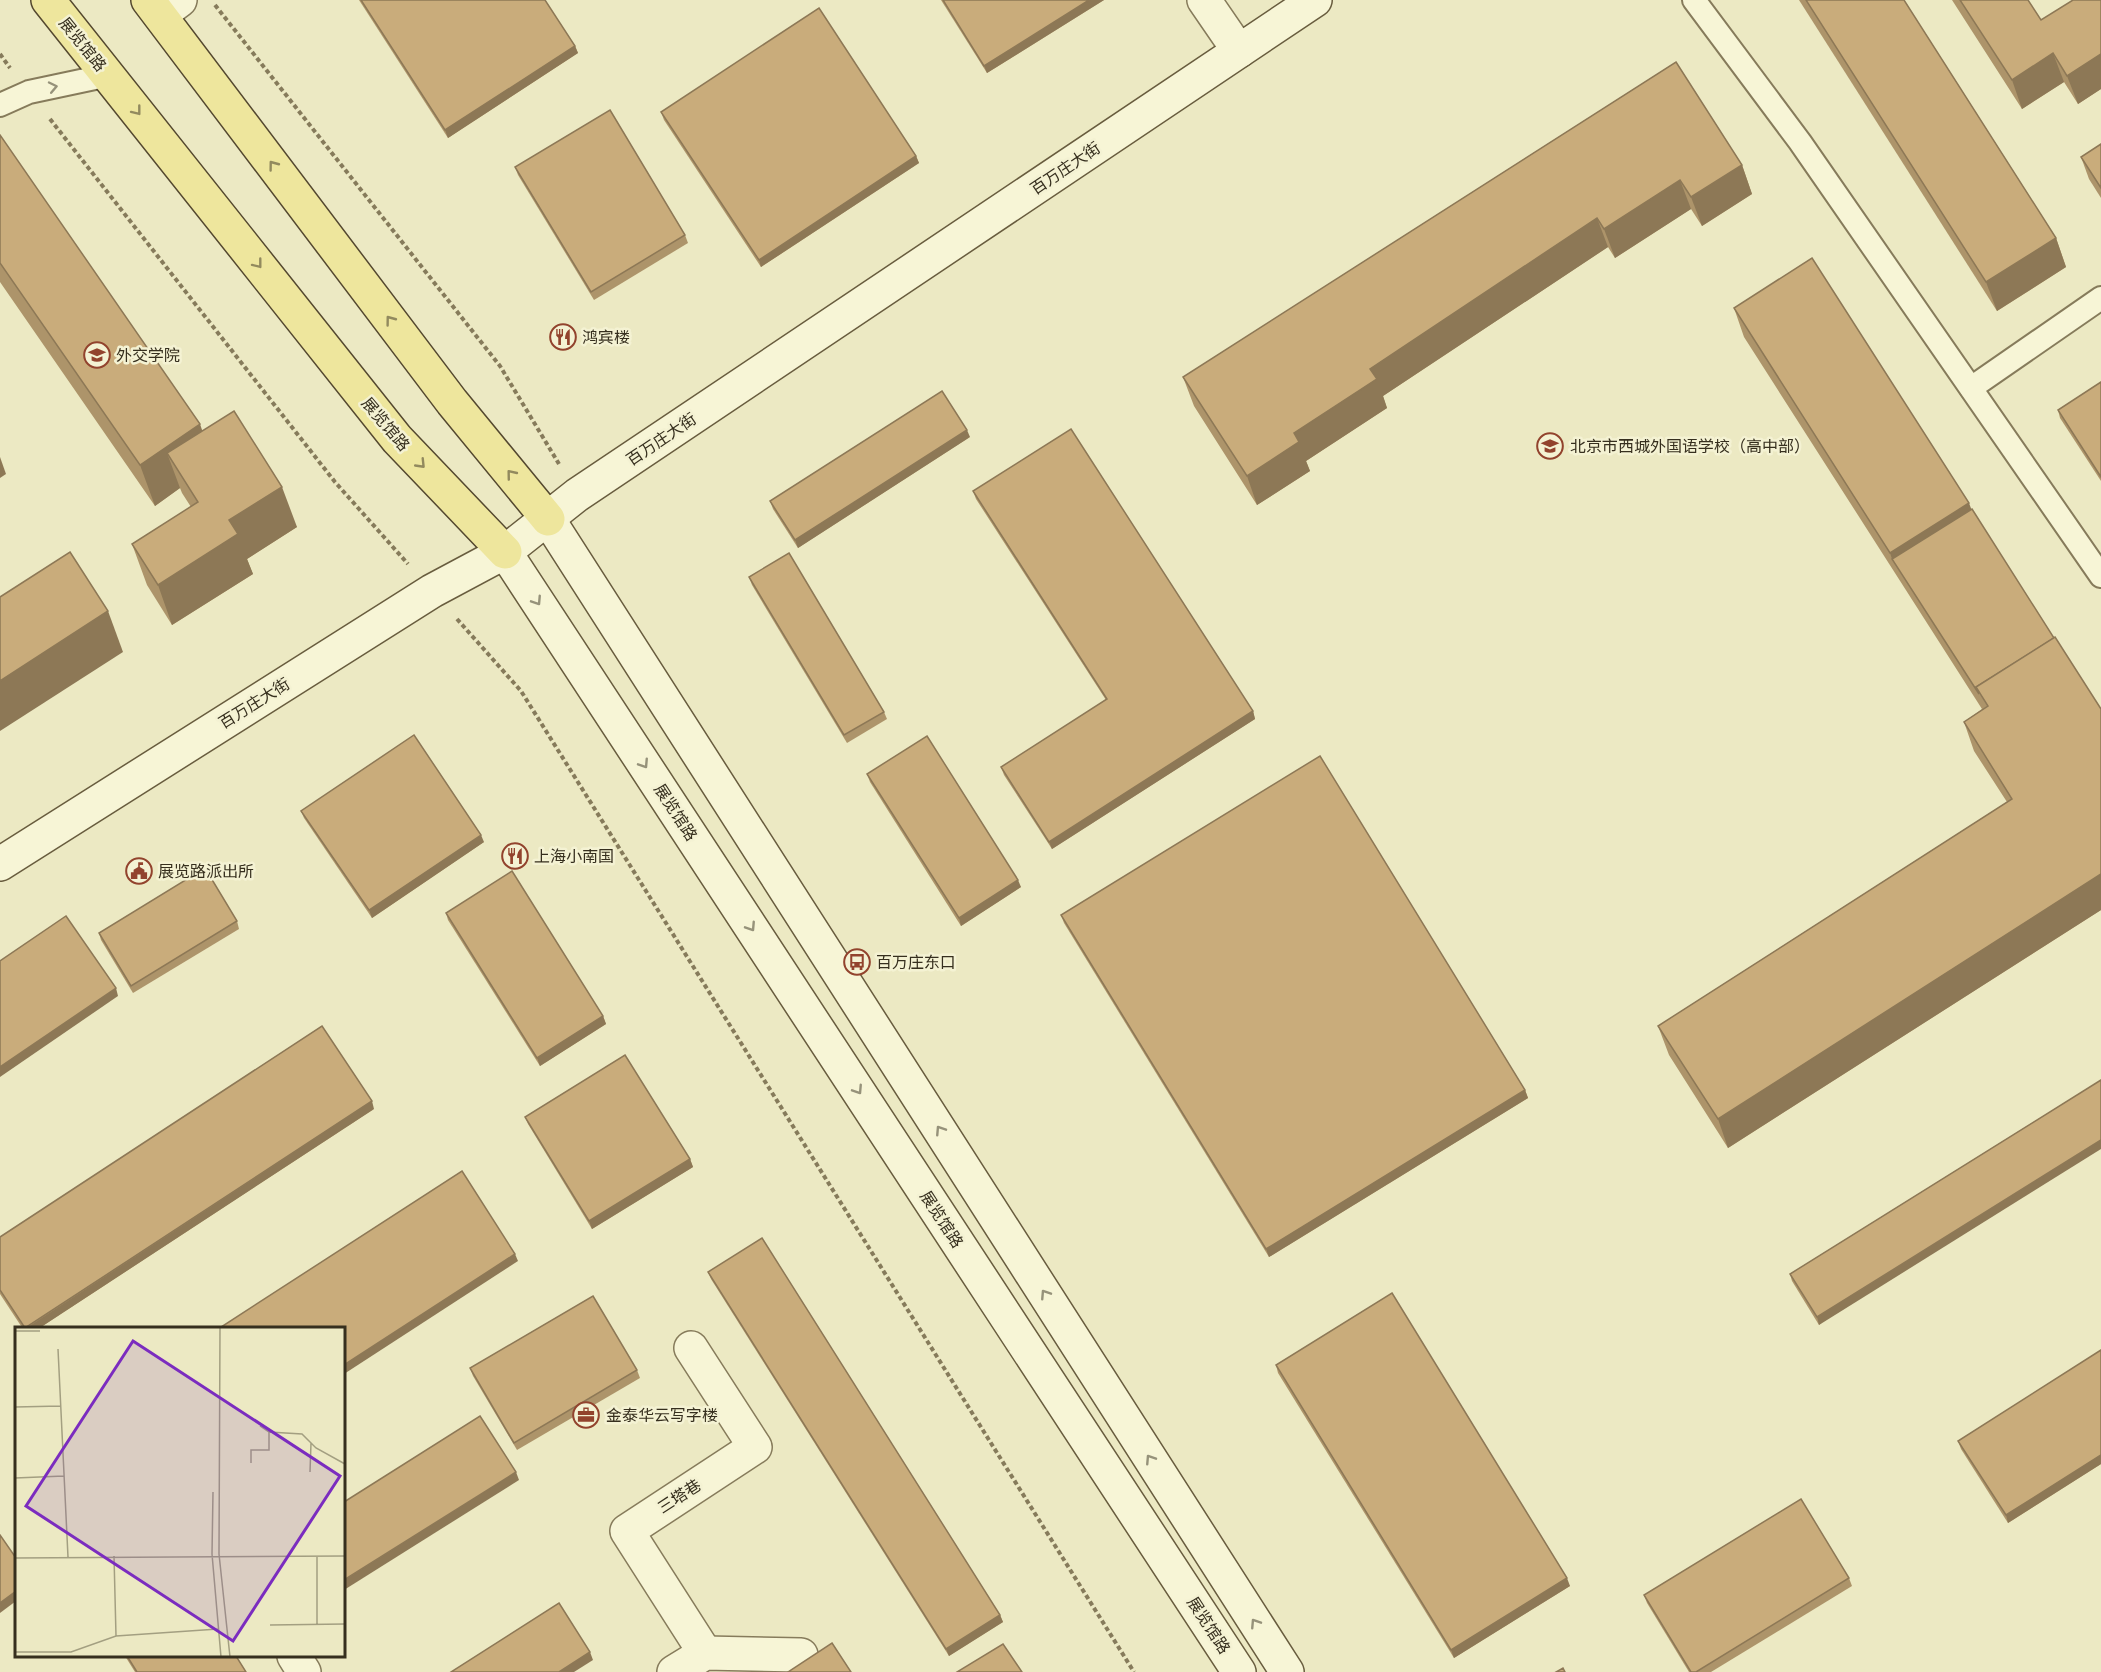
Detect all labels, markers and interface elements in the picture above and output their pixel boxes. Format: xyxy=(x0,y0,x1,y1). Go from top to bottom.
street label: 展览馆路 xyxy=(54,12,112,76)
one-way arrow xyxy=(48,81,58,94)
one-way arrow xyxy=(130,104,141,115)
street label: 百万庄大街 xyxy=(1026,137,1104,199)
one-way arrow xyxy=(269,160,280,171)
one-way arrow xyxy=(251,257,262,268)
one-way arrow xyxy=(387,316,398,327)
restaurant icon: 鸿宾楼 xyxy=(548,322,578,352)
place label: 鸿宾楼 xyxy=(582,326,630,348)
school or university icon: 外交学院 xyxy=(82,340,112,370)
place label: 外交学院 xyxy=(116,344,180,366)
street label: 展览馆路 xyxy=(357,392,415,456)
street label: 百万庄大街 xyxy=(622,408,700,470)
school or university icon: 北京市西城外国语学校（高中部） xyxy=(1535,431,1565,461)
place label: 北京市西城外国语学校（高中部） xyxy=(1570,435,1810,457)
one-way arrow xyxy=(414,458,425,468)
one-way arrow xyxy=(507,469,518,480)
one-way arrow xyxy=(530,595,541,606)
street label: 百万庄大街 xyxy=(214,672,294,734)
one-way arrow xyxy=(637,758,648,769)
street label: 展览馆路 xyxy=(649,779,703,845)
restaurant icon: 上海小南国 xyxy=(500,841,530,871)
place label: 上海小南国 xyxy=(534,845,614,867)
public building icon: 展览路派出所 xyxy=(124,856,154,886)
place label: 展览路派出所 xyxy=(158,860,254,882)
one-way arrow xyxy=(744,921,755,932)
bus stop icon: 百万庄东口 xyxy=(842,947,872,977)
place label: 百万庄东口 xyxy=(876,951,956,973)
one-way arrow xyxy=(851,1084,862,1095)
one-way arrow xyxy=(935,1126,947,1136)
street label: 展览馆路 xyxy=(915,1186,969,1252)
one-way arrow xyxy=(1041,1290,1052,1301)
inset map xyxy=(15,1327,345,1657)
office icon: 金泰华云写字楼 xyxy=(571,1400,601,1430)
place label: 金泰华云写字楼 xyxy=(606,1404,718,1426)
one-way arrow xyxy=(1146,1454,1157,1465)
street label: 三塔巷 xyxy=(653,1474,705,1518)
street label: 展览馆路 xyxy=(1182,1592,1236,1658)
one-way arrow xyxy=(1251,1619,1263,1629)

